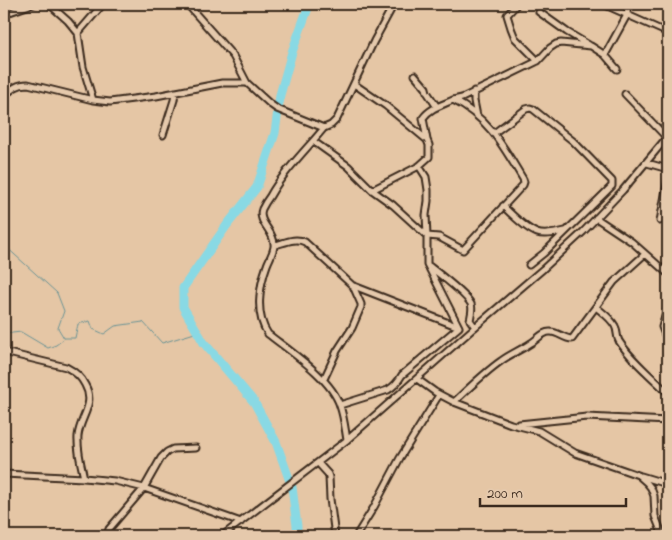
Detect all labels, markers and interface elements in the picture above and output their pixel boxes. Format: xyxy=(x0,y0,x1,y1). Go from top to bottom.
scale bar xyxy=(480,475,626,507)
text: 200 m xyxy=(487,483,523,505)

